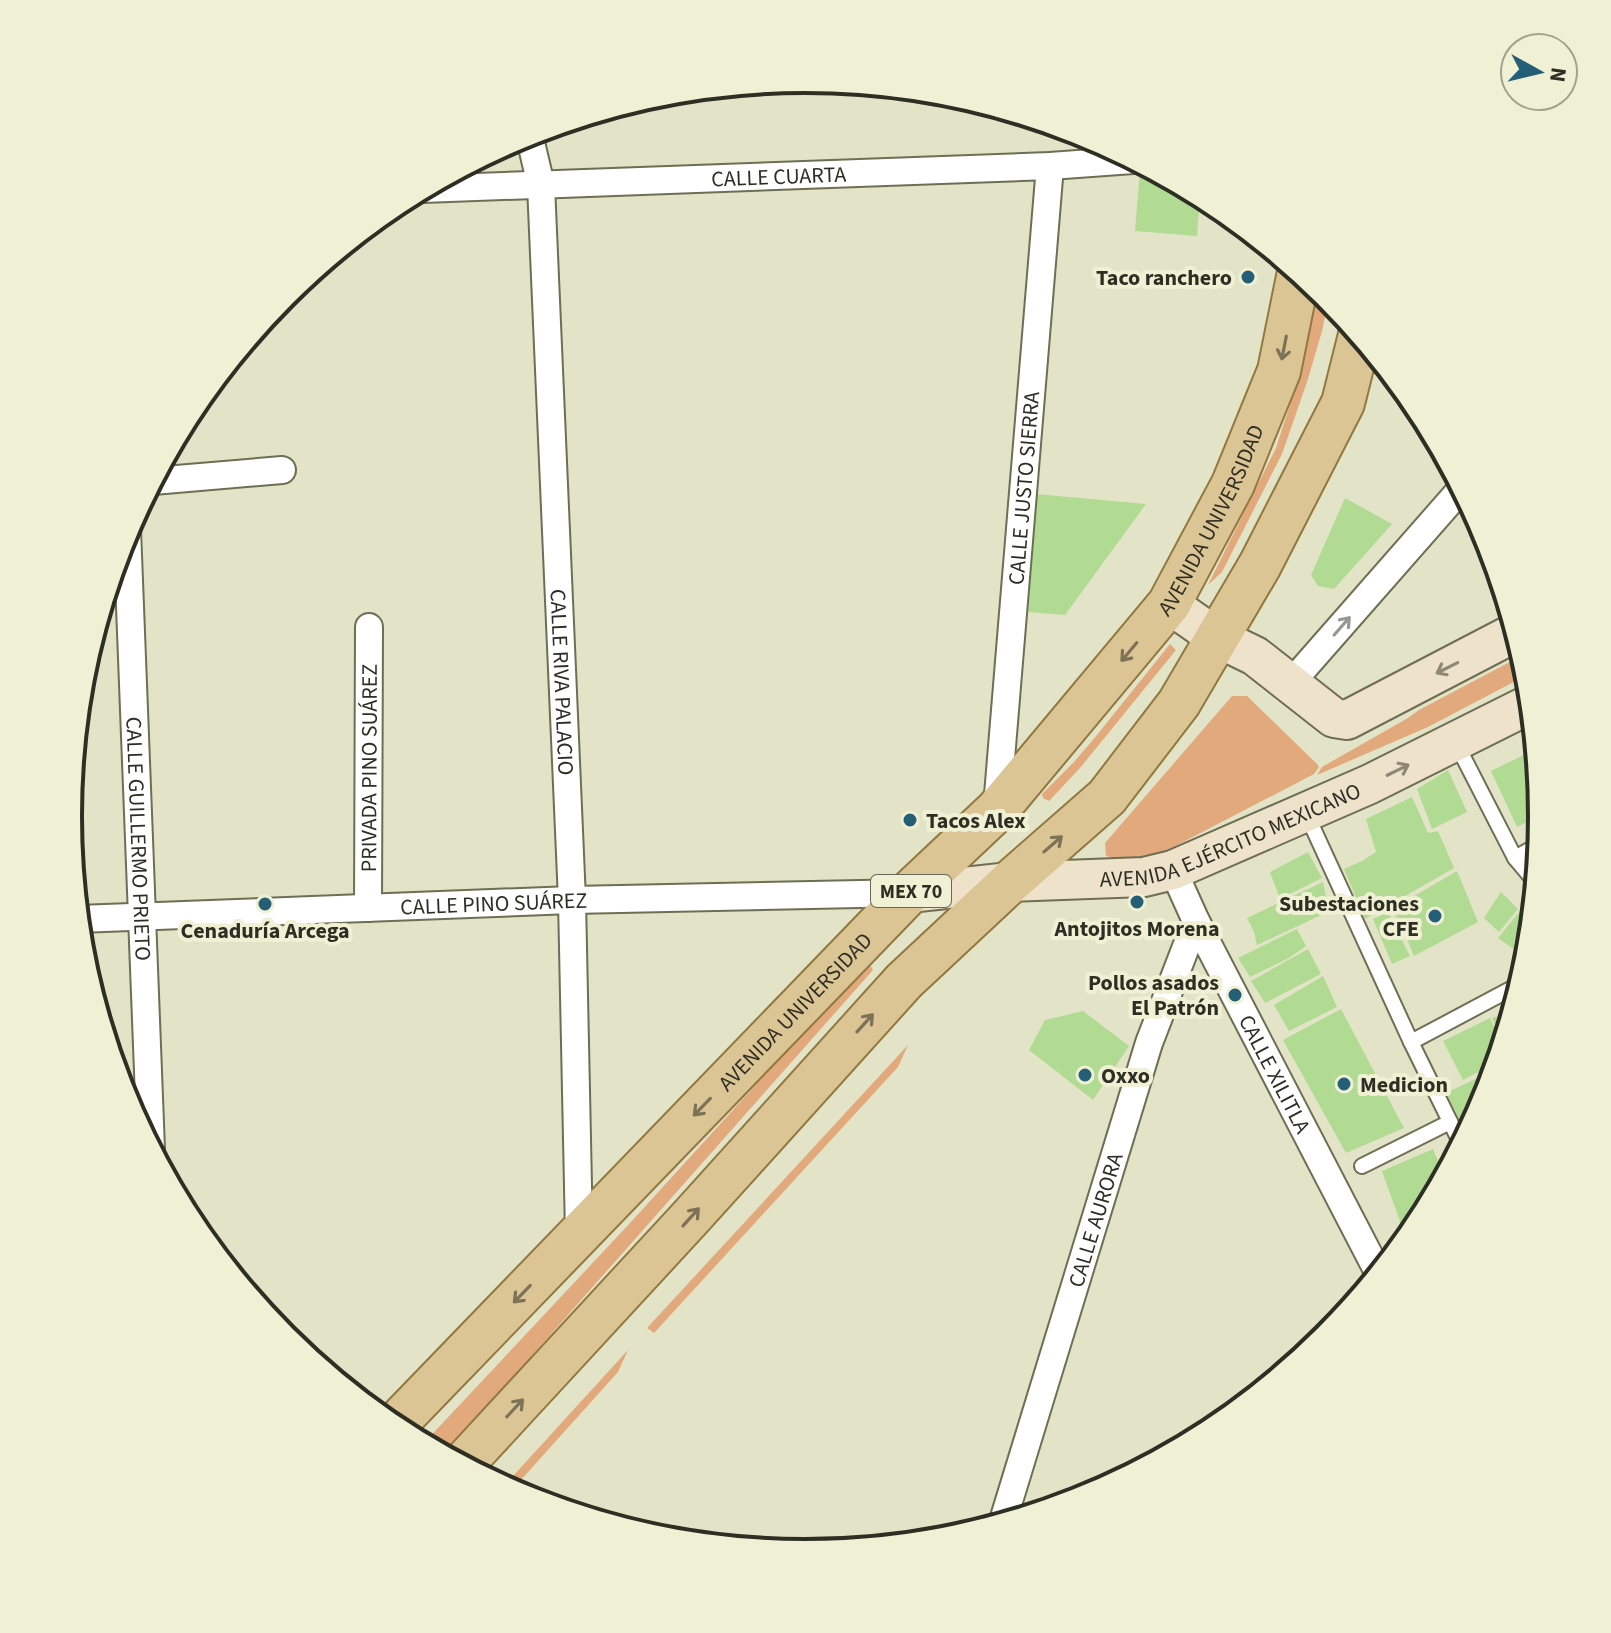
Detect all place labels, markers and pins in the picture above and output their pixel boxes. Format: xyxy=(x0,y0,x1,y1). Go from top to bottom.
place label: Taco ranchero xyxy=(1096,262,1232,294)
marker: Taco ranchero xyxy=(1239,268,1257,286)
place label: Tacos Alex xyxy=(926,805,1026,837)
marker: Tacos Alex xyxy=(901,811,919,829)
place label: Subestaciones CFE xyxy=(1279,888,1419,945)
marker: Antojitos Morena xyxy=(1128,893,1146,911)
marker: Cenaduría Arcega xyxy=(256,895,274,913)
marker: Subestaciones CFE xyxy=(1426,907,1444,925)
place label: Antojitos Morena xyxy=(1054,913,1219,945)
place label: Cenaduría Arcega xyxy=(180,915,350,947)
place label: Pollos asados El Patrón xyxy=(1088,967,1219,1024)
marker: Pollos asados El Patrón xyxy=(1226,986,1244,1004)
place label: Oxxo xyxy=(1101,1060,1150,1092)
marker: Oxxo xyxy=(1076,1066,1094,1084)
place label: Medicion xyxy=(1360,1069,1448,1101)
marker: Medicion xyxy=(1335,1075,1353,1093)

